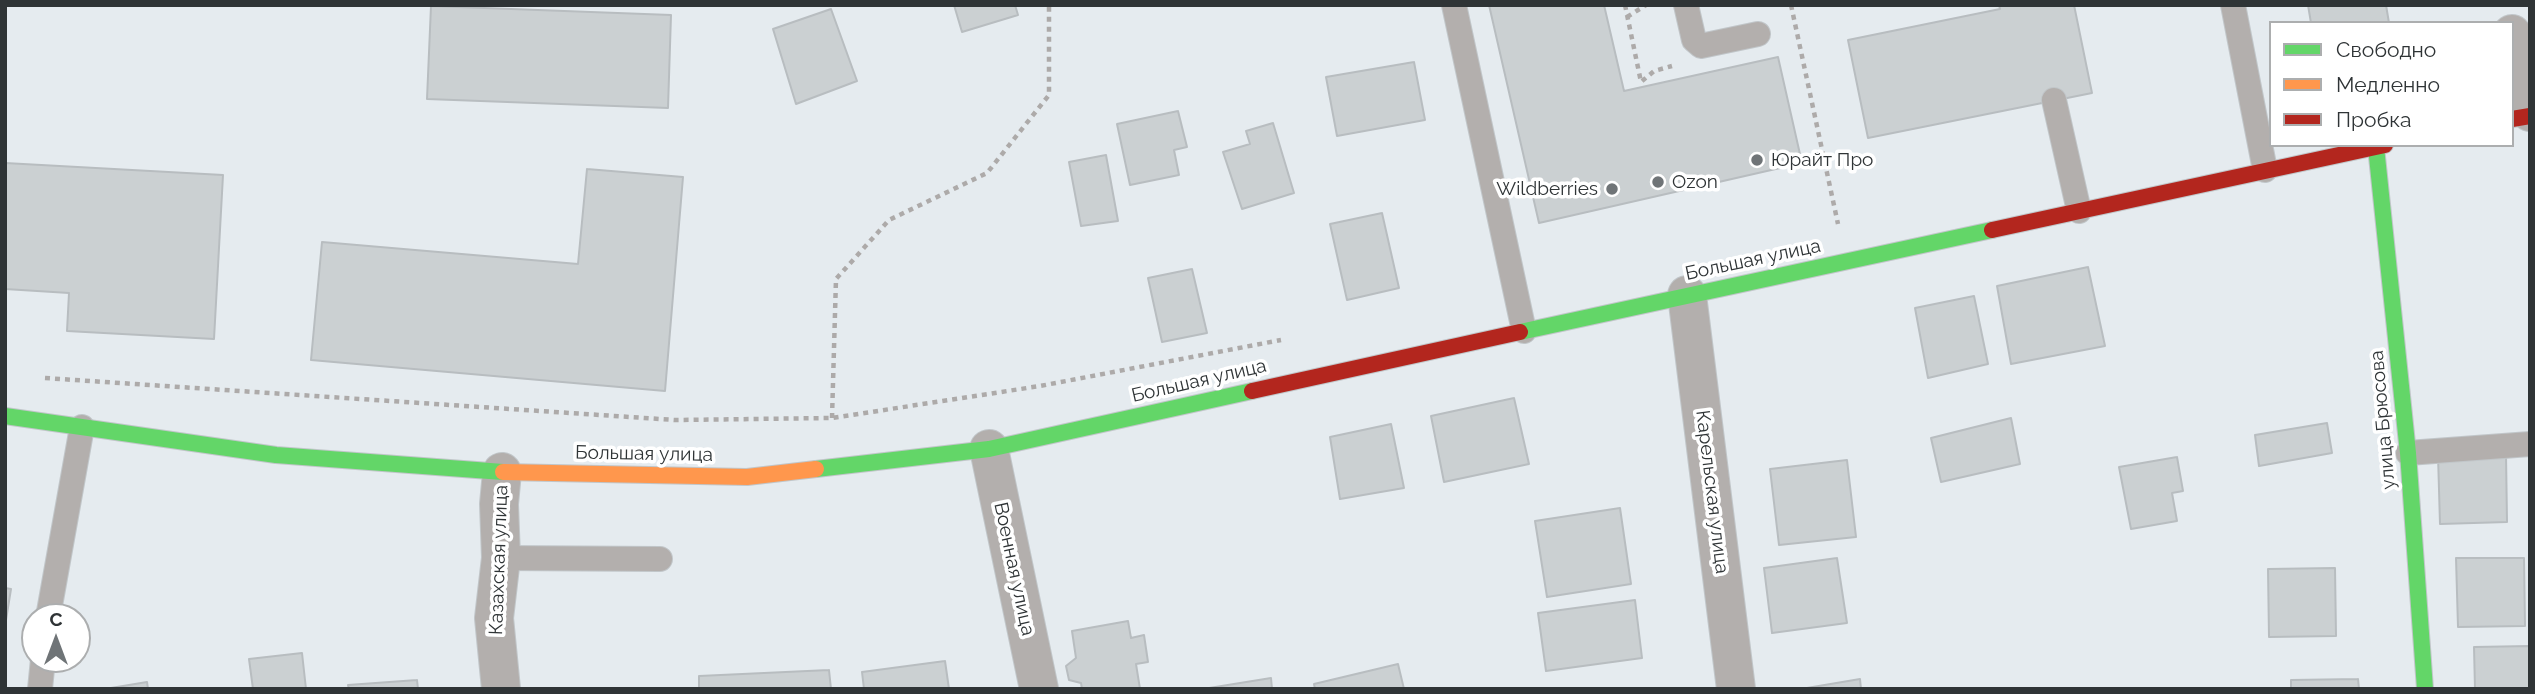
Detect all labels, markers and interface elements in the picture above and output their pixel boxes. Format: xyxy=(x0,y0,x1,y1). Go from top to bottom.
legend xyxy=(2269,21,2514,147)
text: Свободно xyxy=(2336,37,2436,62)
text: Медленно xyxy=(2336,72,2440,97)
text: Пробка xyxy=(2336,107,2412,132)
place label: Юрайт Про xyxy=(1771,149,1873,171)
marker: Юрайт Про xyxy=(1749,152,1765,168)
place label: Ozon xyxy=(1672,171,1718,193)
marker: Ozon xyxy=(1650,174,1666,190)
place label: Wildberries xyxy=(1496,178,1598,200)
marker: Wildberries xyxy=(1604,181,1620,197)
street label: Большая улица xyxy=(1683,235,1823,285)
street label: улица Брюсова xyxy=(2366,349,2400,491)
street label: Большая улица xyxy=(1129,354,1269,408)
street label: Карельская улица xyxy=(1691,409,1733,575)
street label: Большая улица xyxy=(575,441,713,467)
street label: Казахская улица xyxy=(485,485,513,635)
street label: Военная улица xyxy=(989,500,1039,638)
north arrow xyxy=(21,603,91,673)
text: С xyxy=(49,608,63,630)

